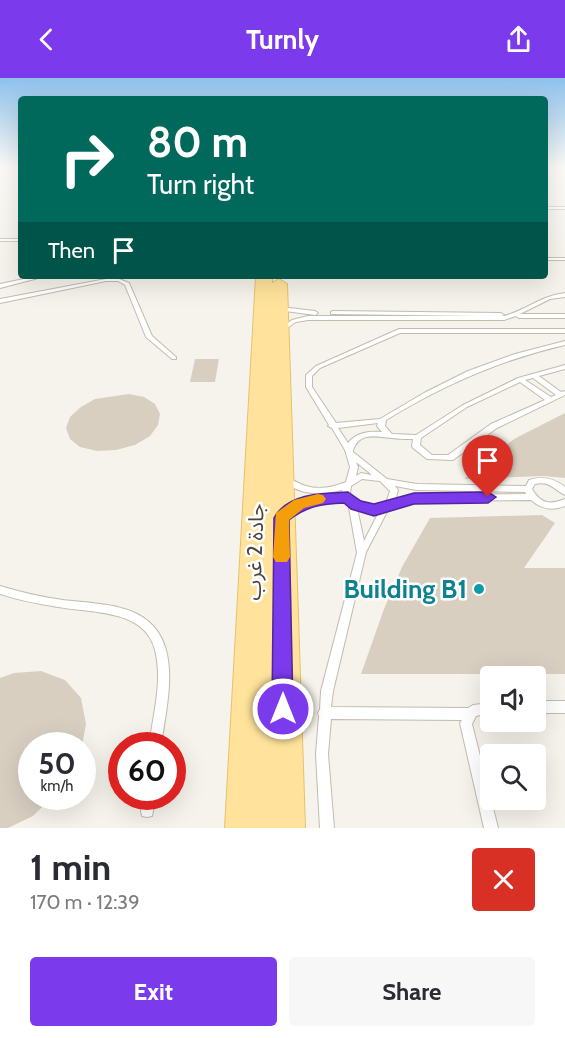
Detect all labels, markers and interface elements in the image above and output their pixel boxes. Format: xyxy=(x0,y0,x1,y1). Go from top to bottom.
icon: back xyxy=(30,23,63,56)
text: Turnly xyxy=(246,23,319,56)
icon: share xyxy=(502,23,535,56)
text: 80 m xyxy=(147,116,248,168)
icon: right xyxy=(48,120,126,198)
text: Turn right xyxy=(147,168,254,201)
icon: arrive xyxy=(107,234,140,267)
text: Then xyxy=(48,237,95,264)
pin xyxy=(462,435,513,497)
icon: arrive xyxy=(471,444,504,477)
street label: جادة 2 غرب xyxy=(240,503,269,601)
place label: Building B1 xyxy=(343,573,467,605)
marker: Building B1 xyxy=(472,582,486,596)
map controls xyxy=(480,666,546,810)
button: sound xyxy=(480,666,546,732)
position arrow xyxy=(251,677,315,741)
speed limit sign: 60 xyxy=(108,732,186,810)
button: search xyxy=(480,744,546,810)
text: 50 xyxy=(38,745,76,782)
text: km/h xyxy=(41,777,73,795)
text: 1 min xyxy=(30,845,111,889)
button: close xyxy=(472,848,535,911)
text: 170 m · 12:39 xyxy=(30,890,140,914)
button: Exit xyxy=(30,957,277,1026)
button: Share xyxy=(289,957,535,1026)

